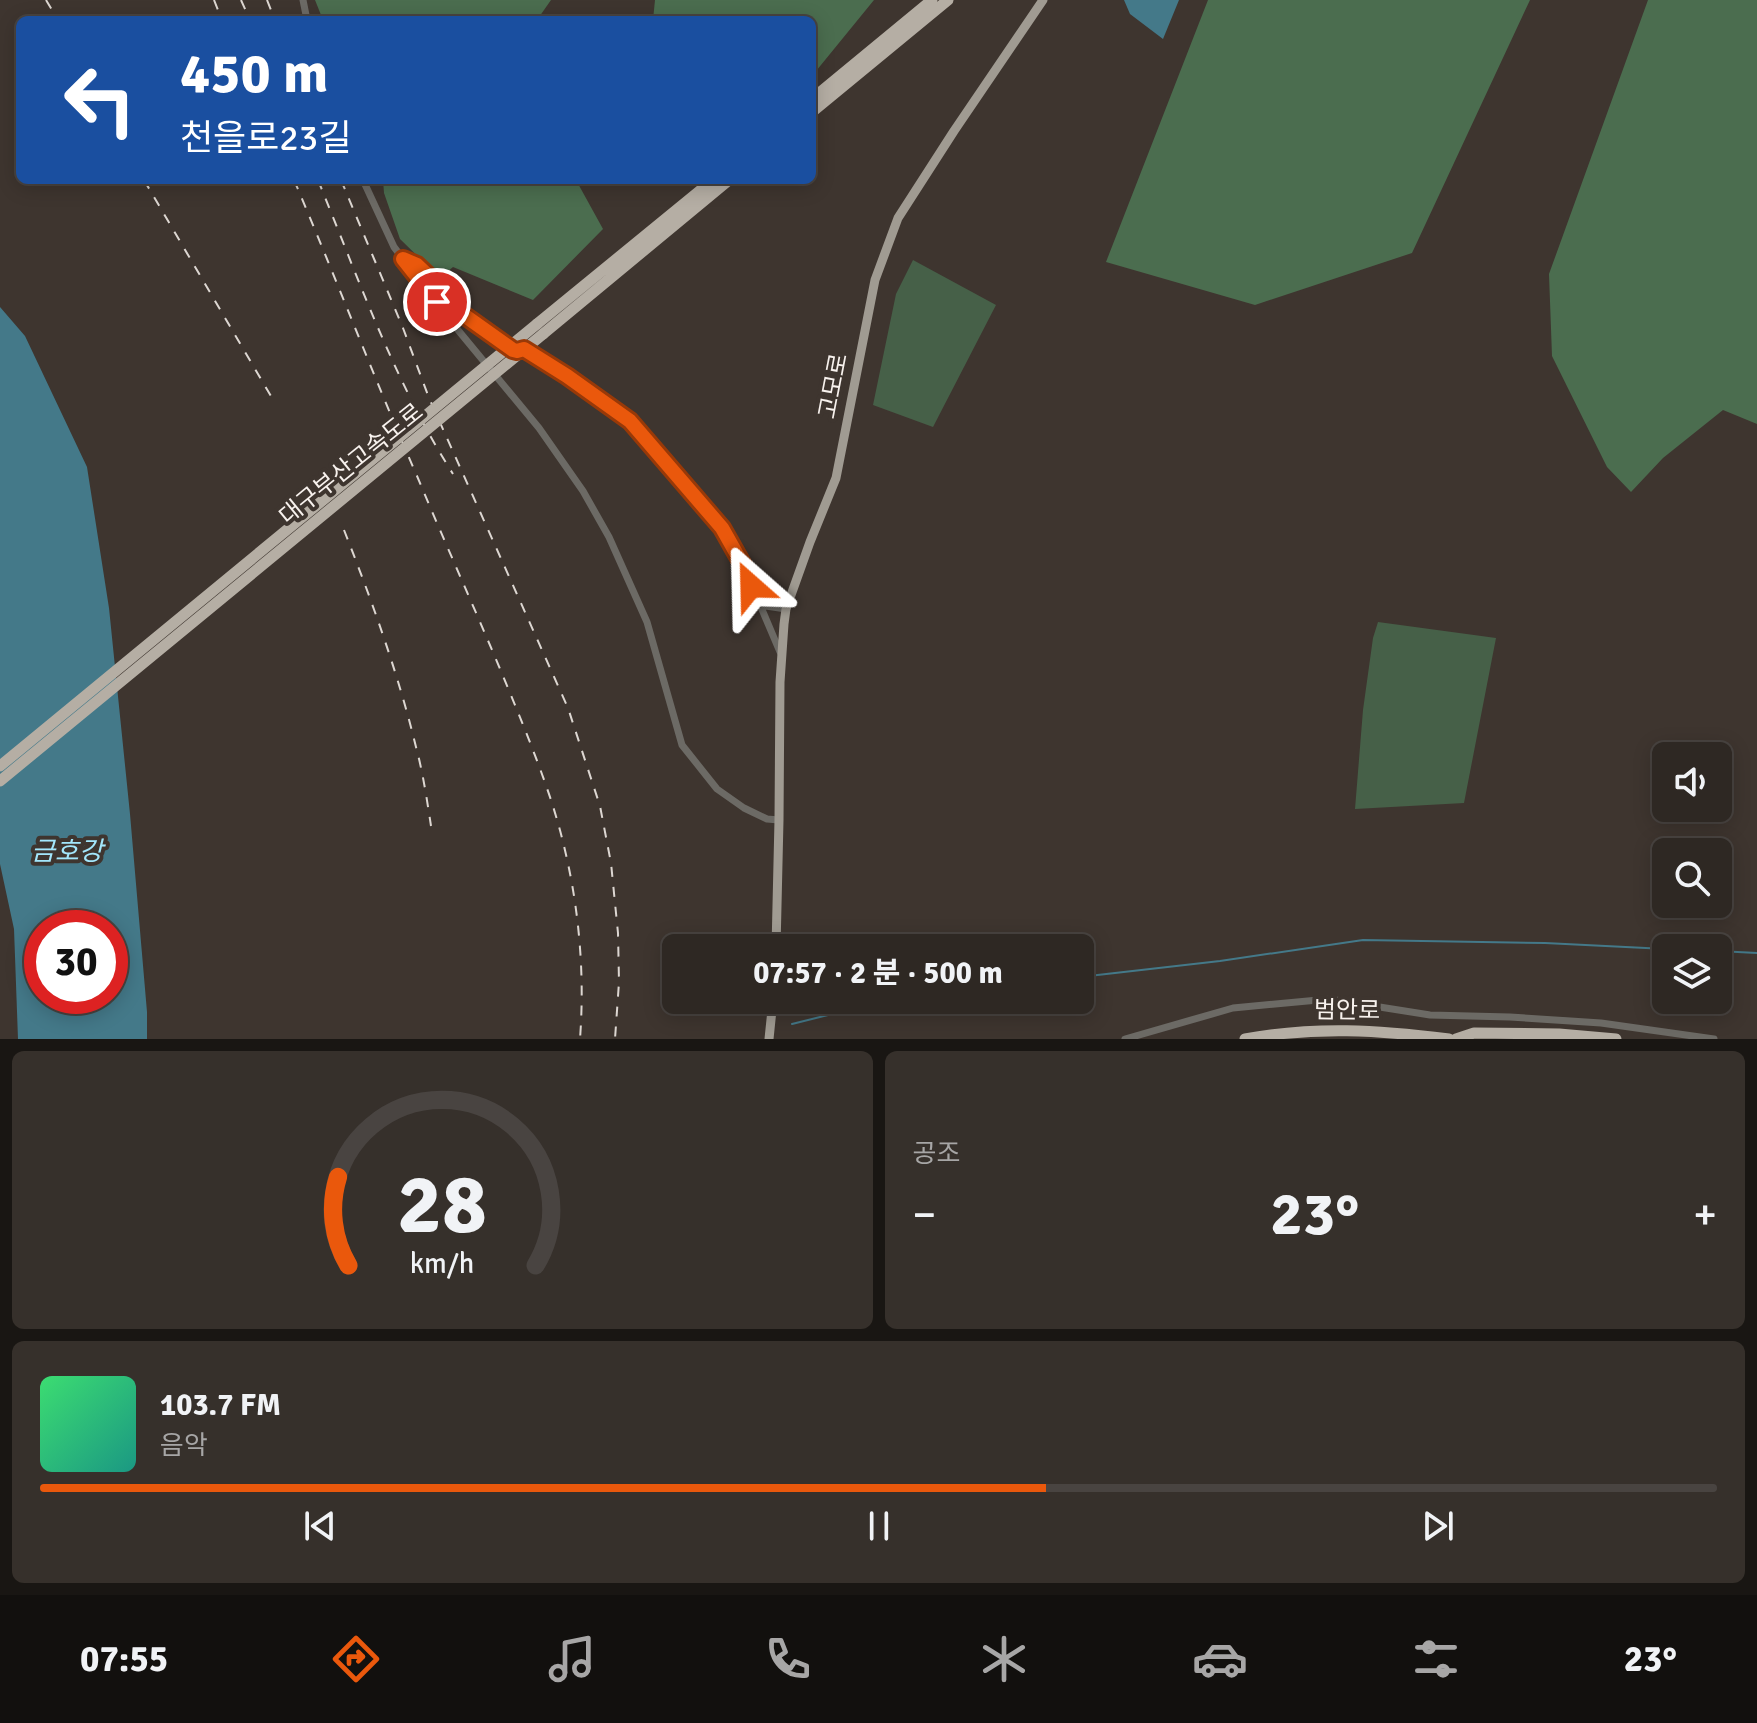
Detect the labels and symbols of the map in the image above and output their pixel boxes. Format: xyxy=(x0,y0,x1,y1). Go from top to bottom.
pin xyxy=(403,268,471,336)
street label: 고모로 xyxy=(812,351,854,421)
street label: 대구부산고속도로 xyxy=(273,397,429,531)
position arrow xyxy=(709,544,793,628)
water label: 금호강 xyxy=(31,836,106,868)
speed limit sign: 30 xyxy=(24,910,128,1014)
street label: 범안로 xyxy=(1314,994,1380,1026)

